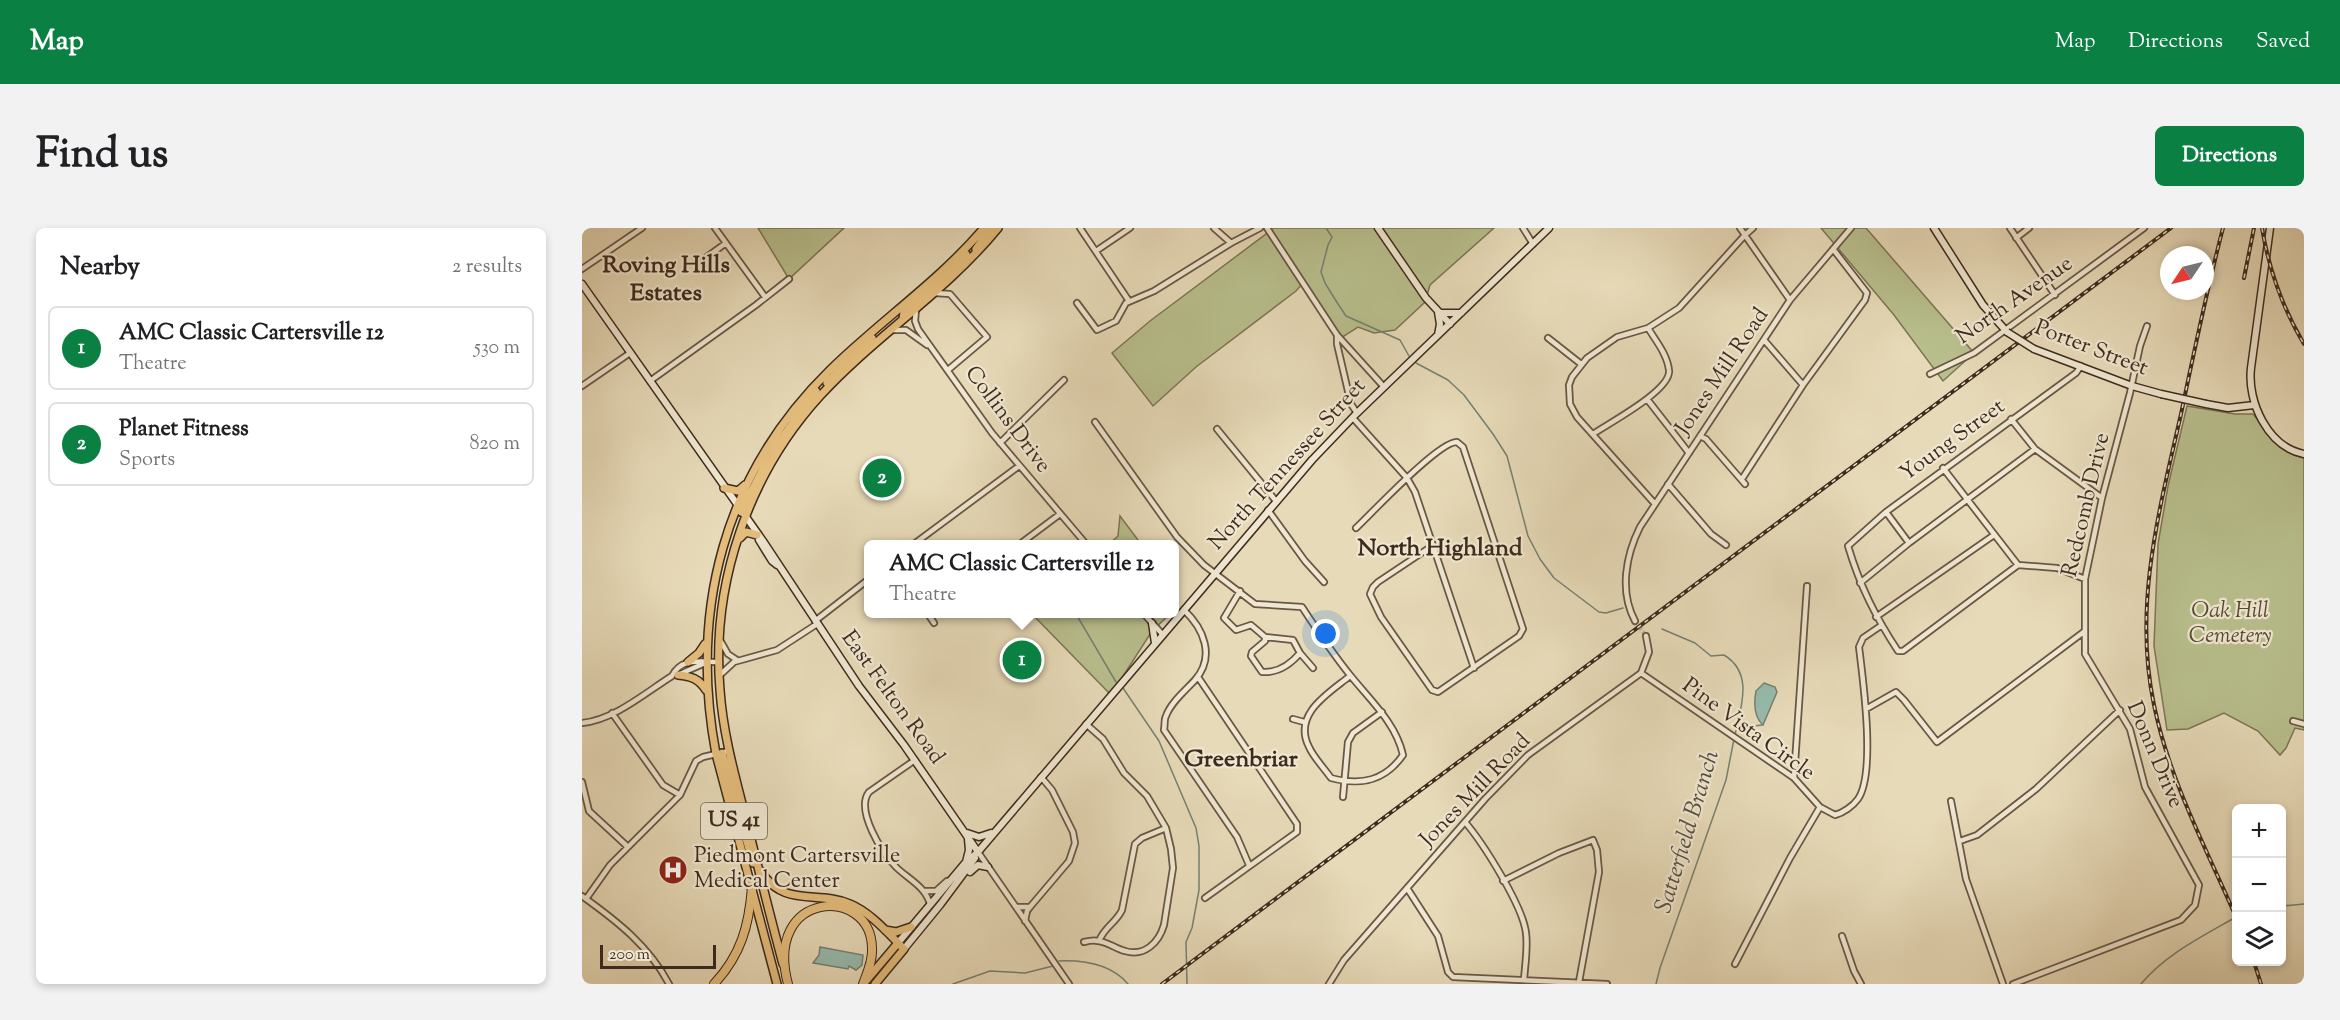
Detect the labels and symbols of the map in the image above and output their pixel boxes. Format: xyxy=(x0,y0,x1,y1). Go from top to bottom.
north arrow xyxy=(2160,246,2214,300)
district label: Roving Hills Estates xyxy=(602,249,730,311)
street label: North Avenue xyxy=(1950,249,2080,353)
street label: Jones Mill Road xyxy=(1668,302,1778,443)
street label: Porter Street xyxy=(2030,313,2153,385)
street label: Collins Drive xyxy=(956,360,1058,480)
street label: North Tennessee Street xyxy=(1202,372,1374,558)
street label: Young Street xyxy=(1894,392,2013,490)
street label: Redcomb Drive xyxy=(2055,430,2119,580)
pin: 2 xyxy=(862,456,902,500)
district label: North Highland xyxy=(1357,532,1523,566)
park label: Oak Hill Cemetery xyxy=(2189,596,2271,653)
your location xyxy=(1311,619,1340,648)
street label: East Felton Road xyxy=(832,624,952,772)
pin: 1 xyxy=(1002,638,1042,682)
street label: Pine Vista Circle xyxy=(1675,671,1821,789)
street label: Donn Drive xyxy=(2117,697,2191,813)
street label: Jones Mill Road xyxy=(1413,727,1539,856)
district label: Greenbriar xyxy=(1184,743,1299,777)
water label: Satterfield Branch xyxy=(1647,746,1729,918)
road number: US 41 xyxy=(701,803,767,839)
place label: Piedmont Cartersville Medical Center xyxy=(694,841,900,898)
hospital icon: Piedmont Cartersville Medical Center xyxy=(657,854,689,886)
scale bar xyxy=(600,942,716,970)

